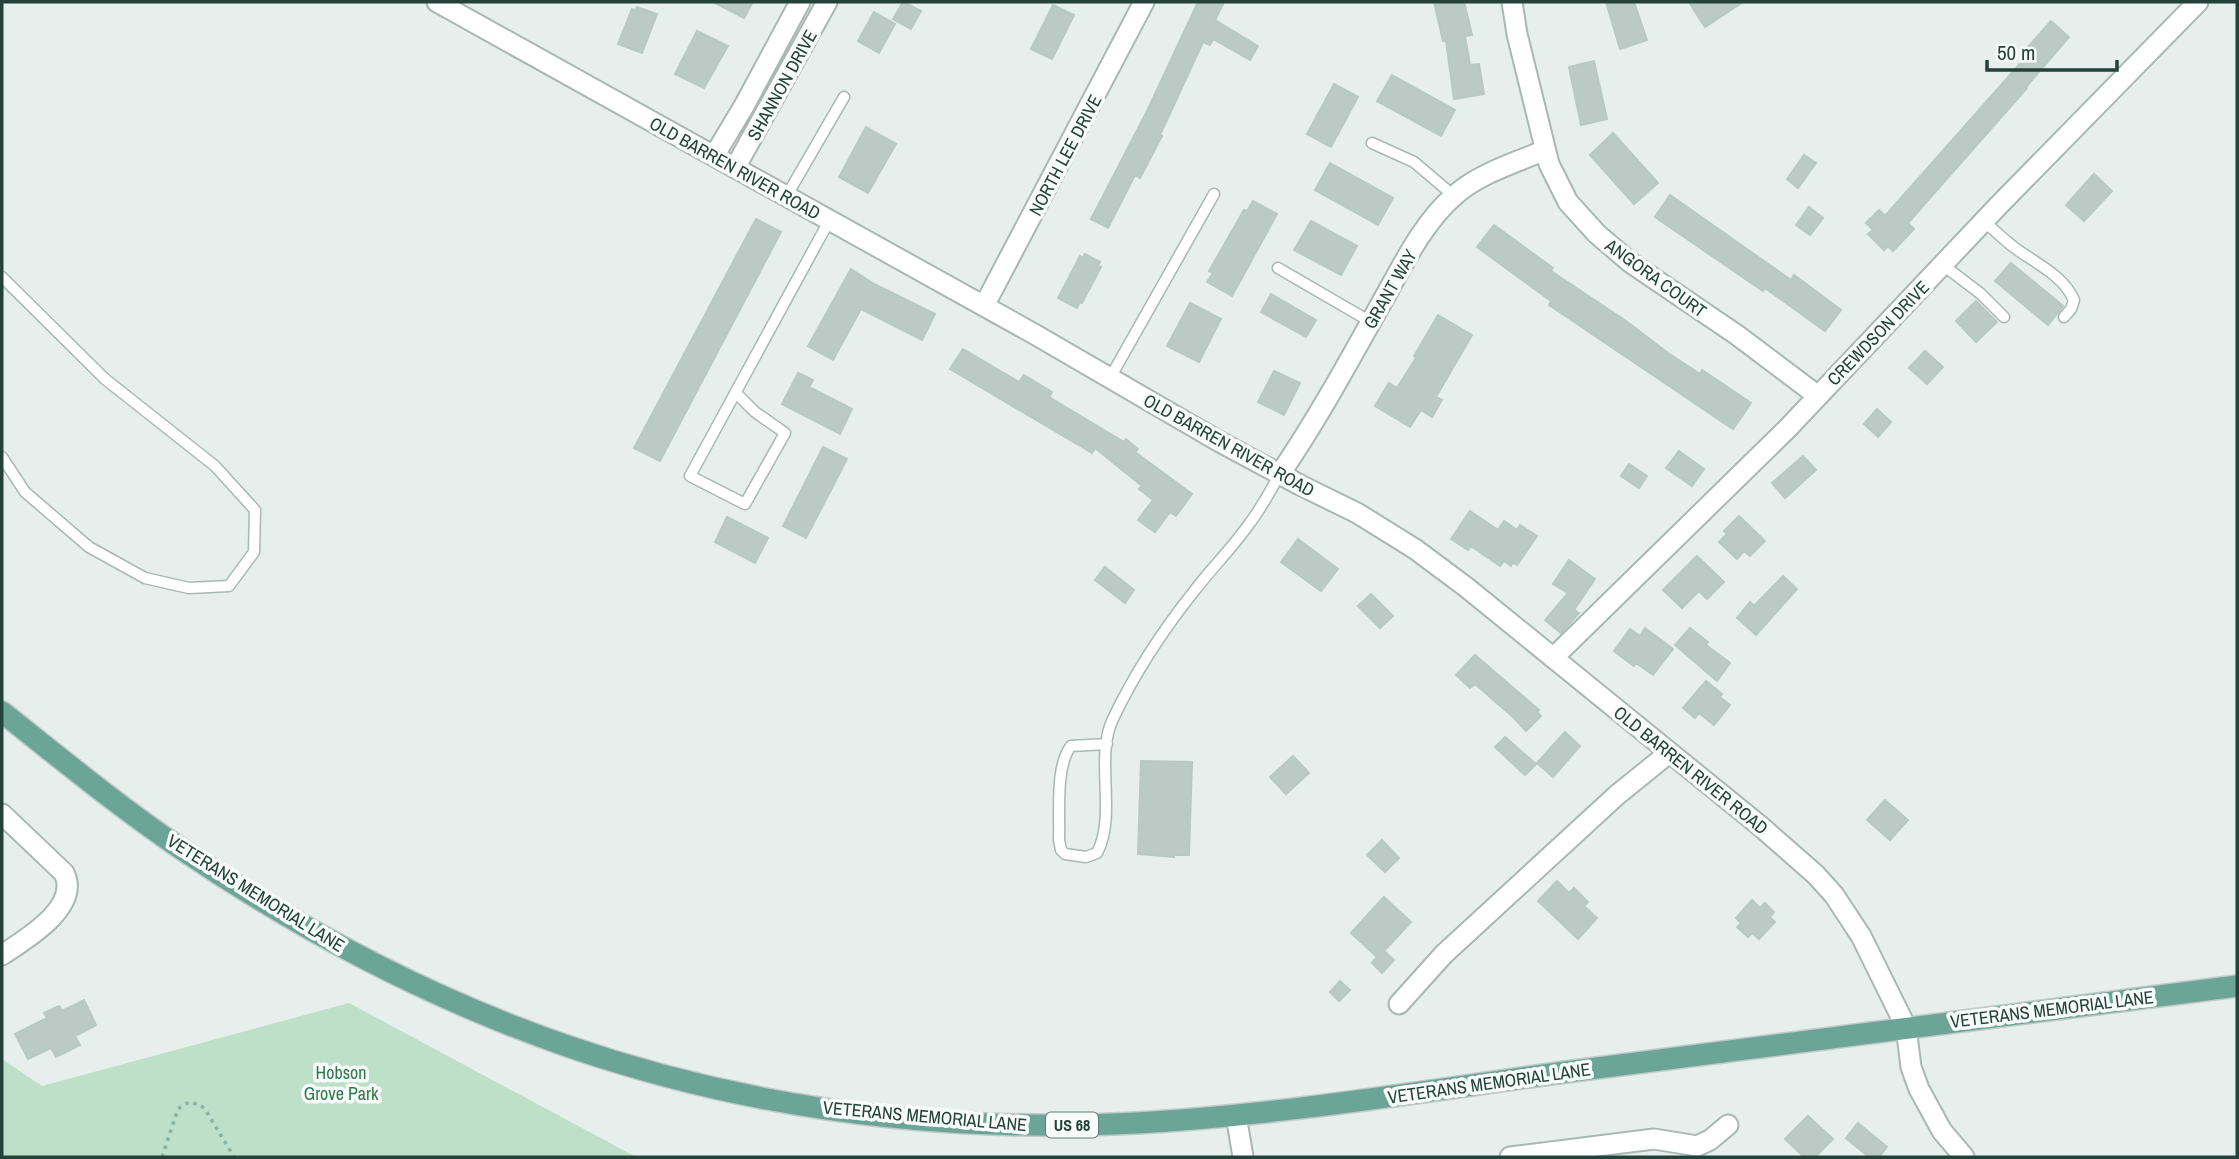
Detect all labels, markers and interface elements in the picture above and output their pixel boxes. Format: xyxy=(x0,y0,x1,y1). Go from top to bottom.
street label: SHANNON DRIVE xyxy=(741,25,823,145)
scale bar xyxy=(1987,28,2116,72)
text: 50 m xyxy=(1997,38,2035,67)
street label: NORTH LEE DRIVE xyxy=(1023,90,1107,220)
street label: OLD BARREN RIVER ROAD xyxy=(645,111,825,225)
street label: ANGORA COURT xyxy=(1600,232,1712,323)
street label: GRANT WAY xyxy=(1357,245,1423,333)
street label: CREWDSON DRIVE xyxy=(1821,275,1935,391)
street label: OLD BARREN RIVER ROAD xyxy=(1139,388,1319,502)
street label: OLD BARREN RIVER ROAD xyxy=(1609,700,1773,840)
street label: VETERANS MEMORIAL LANE xyxy=(163,828,349,958)
street label: VETERANS MEMORIAL LANE xyxy=(1949,984,2155,1034)
street label: VETERANS MEMORIAL LANE xyxy=(1386,1056,1592,1110)
park label: Hobson Grove Park xyxy=(304,1060,379,1106)
street label: VETERANS MEMORIAL LANE xyxy=(822,1095,1028,1137)
road number: US 68 xyxy=(1046,1112,1098,1138)

